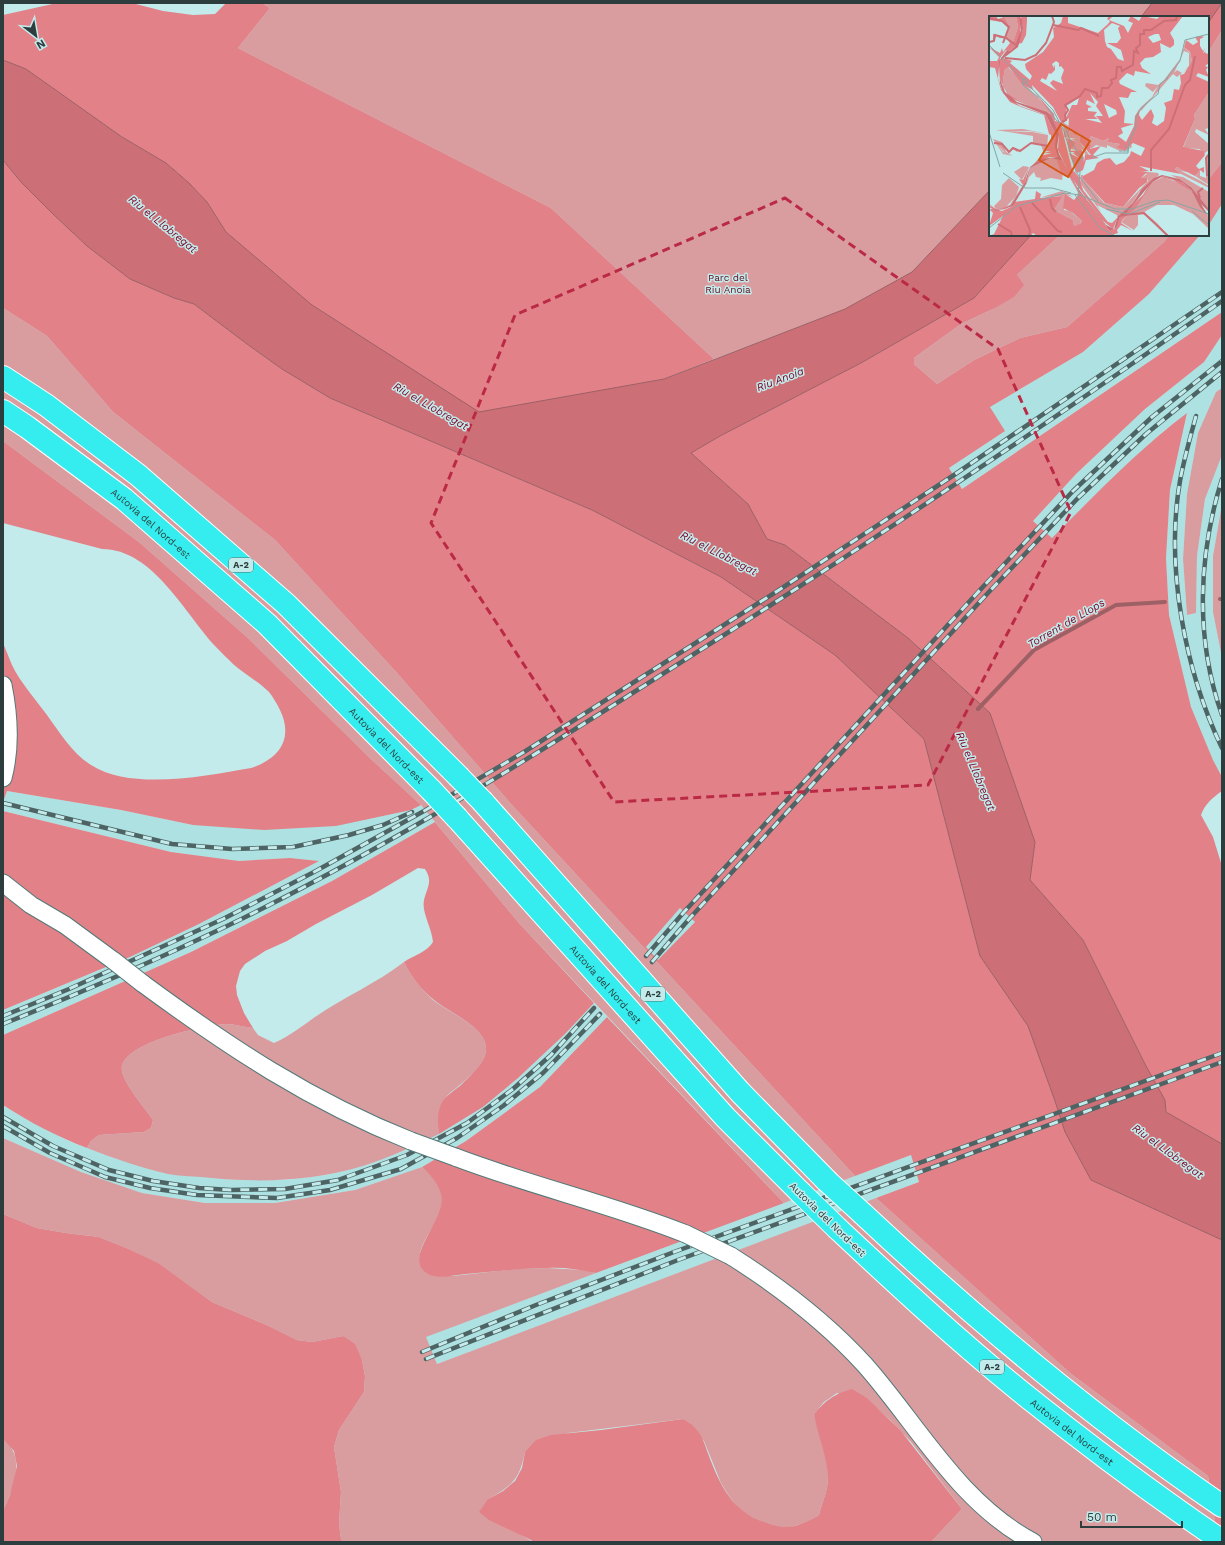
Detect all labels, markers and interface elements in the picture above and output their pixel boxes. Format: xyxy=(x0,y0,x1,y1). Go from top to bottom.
north arrow xyxy=(16,16,56,56)
inset map xyxy=(989,16,1209,236)
text: N xyxy=(34,36,48,52)
water label: Riu el Llobregat xyxy=(126,193,200,256)
park label: Parc del Riu Anoia xyxy=(705,272,751,295)
water label: Riu Anoia xyxy=(755,364,806,394)
water label: Riu el Llobregat xyxy=(391,380,471,433)
street label: Autovia del Nord-est xyxy=(109,486,194,561)
water label: Riu el Llobregat xyxy=(678,529,760,579)
road number: A-2 xyxy=(229,558,253,572)
water label: Torrent de Llops xyxy=(1025,596,1107,651)
street label: Autovia del Nord-est xyxy=(347,706,427,786)
water label: Riu el Llobregat xyxy=(953,730,998,813)
street label: Autovia del Nord-est xyxy=(567,943,644,1027)
road number: A-2 xyxy=(641,987,665,1001)
water label: Riu el Llobregat xyxy=(1130,1121,1206,1182)
street label: Autovia del Nord-est xyxy=(787,1180,869,1259)
road number: A-2 xyxy=(980,1360,1004,1374)
street label: Autovia del Nord-est xyxy=(1028,1397,1116,1468)
scale bar xyxy=(1081,1503,1182,1529)
text: 50 m xyxy=(1087,1510,1117,1524)

